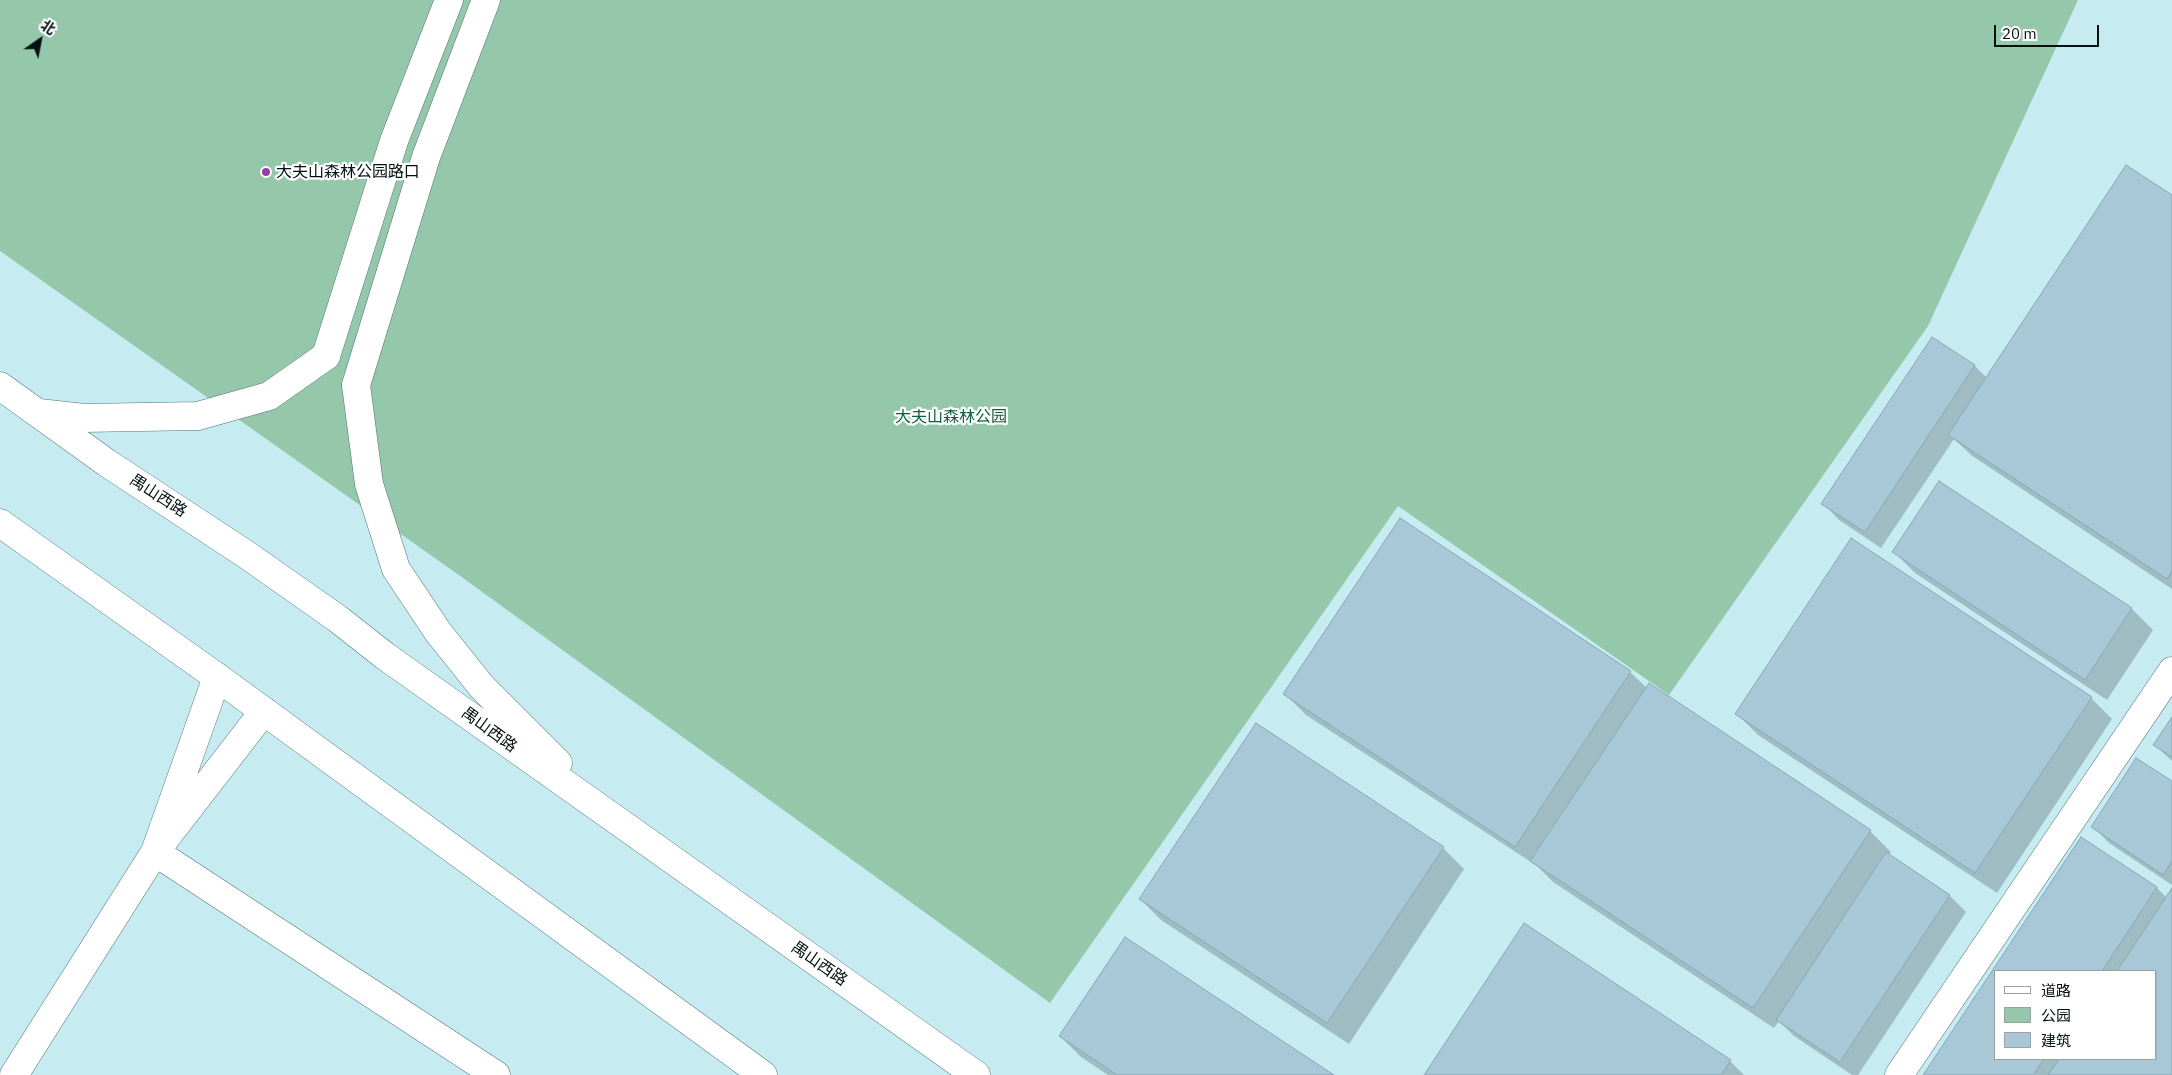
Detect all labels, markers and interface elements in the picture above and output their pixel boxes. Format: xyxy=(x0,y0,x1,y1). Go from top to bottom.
north arrow xyxy=(15,15,65,65)
scale bar xyxy=(1997,15,2102,47)
text: 北 xyxy=(37,16,59,39)
text: 20 m xyxy=(2002,24,2037,43)
place label: 大夫山森林公园路口 xyxy=(276,162,420,182)
marker: 大夫山森林公园路口 xyxy=(260,166,272,178)
park label: 大夫山森林公园 xyxy=(895,407,1007,427)
street label: 禺山西路 xyxy=(126,471,190,521)
street label: 禺山西路 xyxy=(457,703,521,757)
street label: 禺山西路 xyxy=(787,938,851,990)
legend xyxy=(1994,970,2157,1060)
text: 道路 xyxy=(2041,981,2071,1000)
text: 公园 xyxy=(2041,1006,2071,1025)
text: 建筑 xyxy=(2041,1031,2071,1050)

